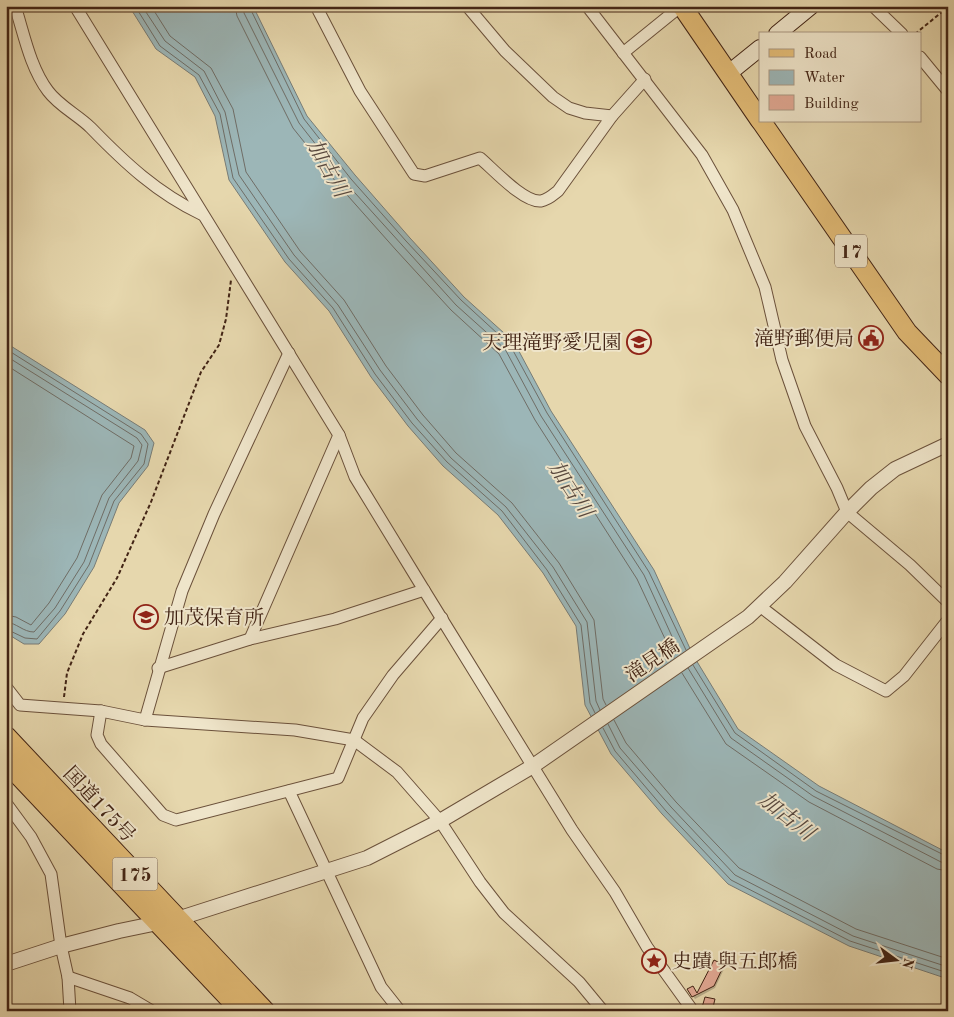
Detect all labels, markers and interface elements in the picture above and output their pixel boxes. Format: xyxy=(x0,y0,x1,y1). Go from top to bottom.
legend xyxy=(759,32,922,122)
text: Road xyxy=(804,47,838,62)
text: Water xyxy=(804,71,845,86)
text: Building xyxy=(804,97,859,112)
water label: 加古川 xyxy=(302,135,354,203)
road number: 17 xyxy=(835,235,867,268)
public building icon: 滝野郵便局 xyxy=(858,325,884,351)
place label: 滝野郵便局 xyxy=(754,328,854,350)
school or university icon: 天理滝野愛児園 xyxy=(626,329,652,355)
place label: 天理滝野愛児園 xyxy=(482,332,622,354)
water label: 加古川 xyxy=(544,457,598,524)
school or university icon: 加茂保育所 xyxy=(133,604,159,630)
place label: 加茂保育所 xyxy=(164,607,264,629)
street label: 滝見橋 xyxy=(622,635,684,687)
street label: 国道175号 xyxy=(59,763,140,847)
water label: 加古川 xyxy=(755,788,820,846)
road number: 175 xyxy=(112,858,158,891)
north arrow xyxy=(872,934,922,984)
place icon: 史蹟 與五郎橋 xyxy=(641,948,667,974)
place label: 史蹟 與五郎橋 xyxy=(672,951,798,973)
text: N xyxy=(899,956,916,970)

